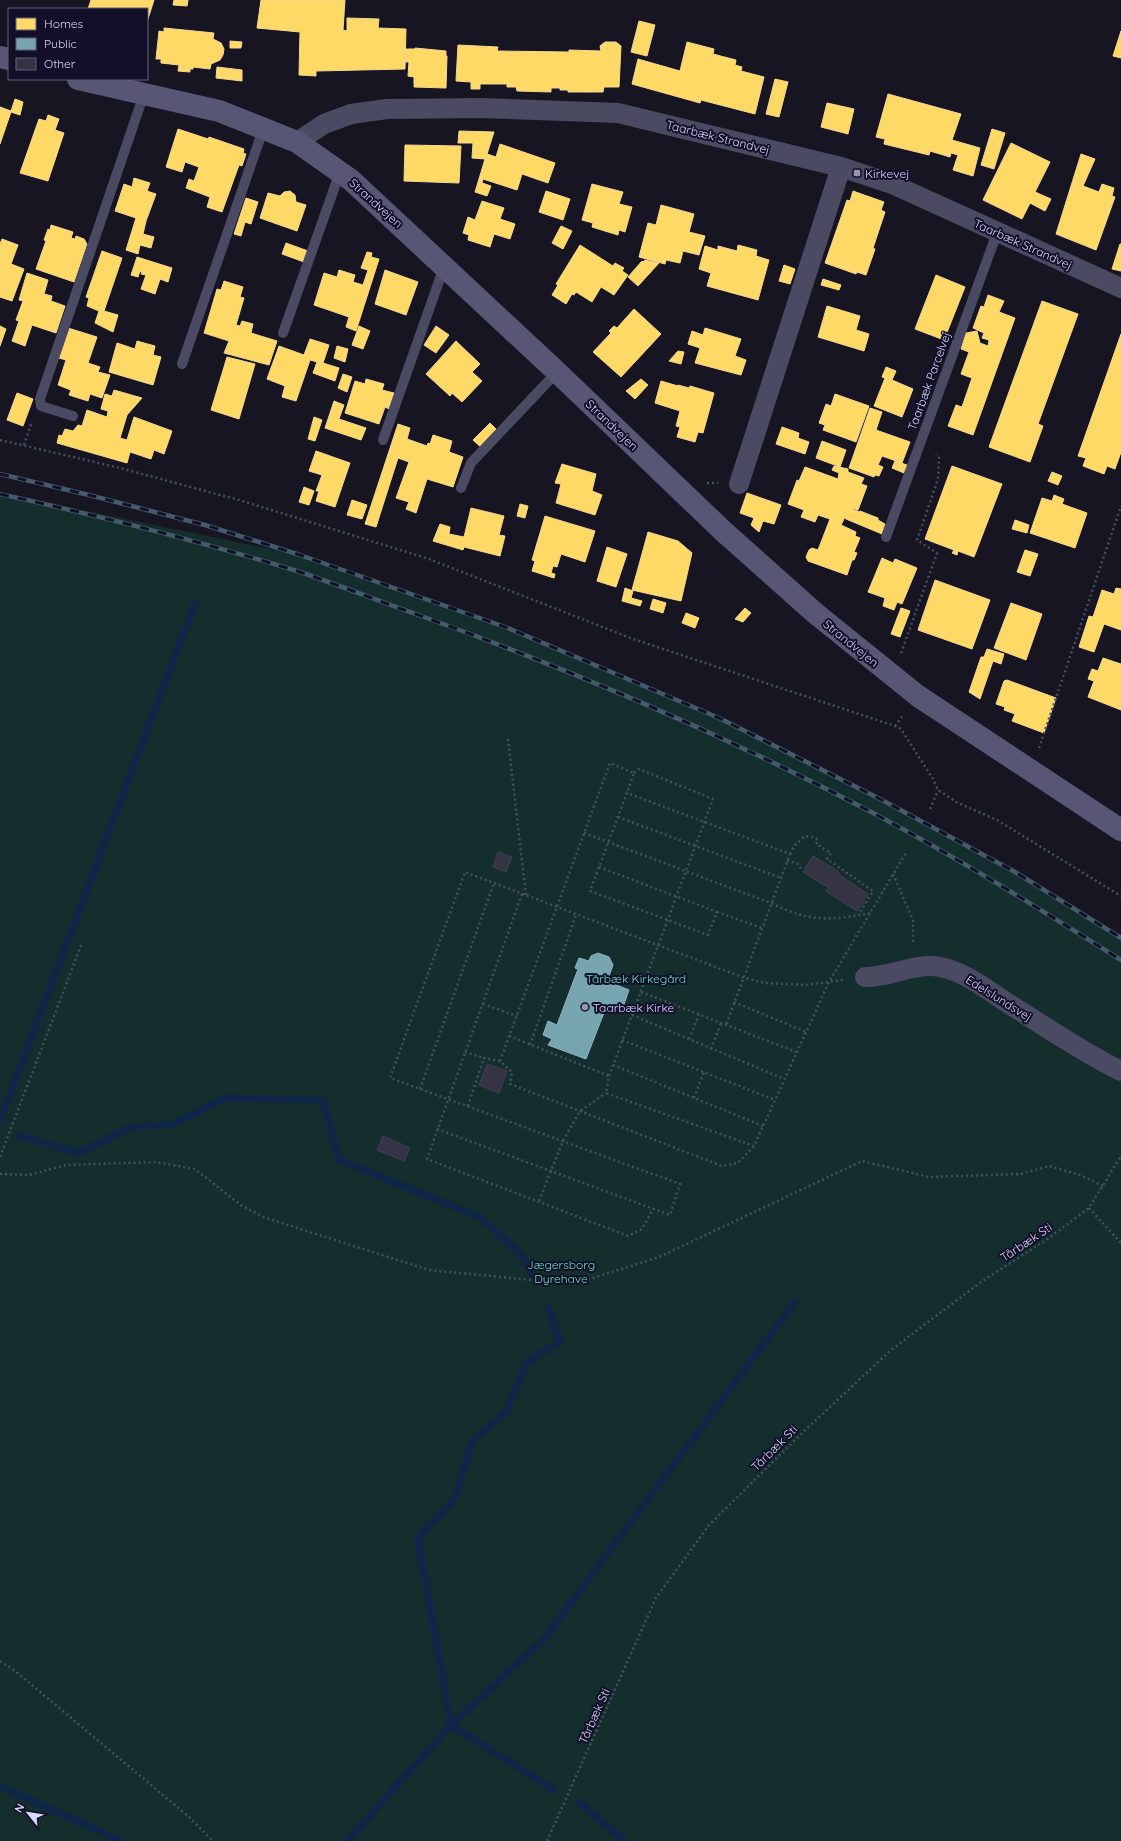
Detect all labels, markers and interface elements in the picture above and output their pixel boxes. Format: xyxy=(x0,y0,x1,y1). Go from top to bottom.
legend xyxy=(8,8,148,80)
text: Homes xyxy=(44,16,84,31)
text: Public xyxy=(44,36,77,51)
text: Other xyxy=(44,56,76,71)
street label: Taarbæk Strandvej xyxy=(665,117,771,157)
place label: Kirkevej xyxy=(865,166,909,181)
marker: Kirkevej xyxy=(852,168,862,178)
street label: Strandvejen xyxy=(346,175,406,231)
street label: Taarbæk Strandvej xyxy=(971,216,1075,272)
street label: Taarbæk Parcelvej xyxy=(904,330,954,432)
street label: Strandvejen xyxy=(583,396,641,454)
street label: Strandvejen xyxy=(820,616,882,670)
park label: Tårbæk Kirkegård xyxy=(586,971,686,986)
street label: Edelslundsvej xyxy=(963,972,1035,1024)
place label: Taarbæk Kirke xyxy=(593,1000,675,1015)
marker: Taarbæk Kirke xyxy=(580,1002,590,1012)
street label: Tårbæk Sti xyxy=(997,1219,1055,1265)
park label: Jægersborg Dyrehave xyxy=(527,1257,595,1286)
street label: Tårbæk Sti xyxy=(748,1422,800,1474)
street label: Tårbæk Sti xyxy=(575,1686,613,1746)
north arrow xyxy=(8,1793,48,1833)
text: N xyxy=(11,1801,27,1815)

